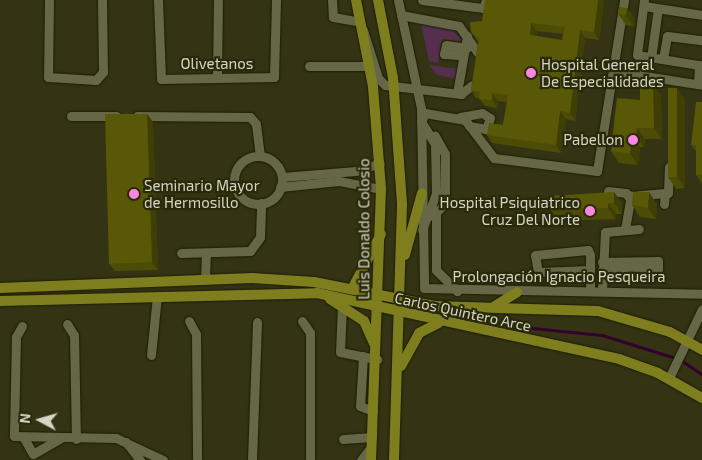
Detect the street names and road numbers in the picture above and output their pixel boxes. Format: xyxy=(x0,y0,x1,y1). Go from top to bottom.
street label: Olivetanos xyxy=(181,55,253,73)
street label: Luis Donaldo Colosio xyxy=(355,158,373,300)
street label: Prolongación Ignacio Pesqueira xyxy=(453,268,665,286)
street label: Carlos Quintero Arce xyxy=(393,289,533,335)

